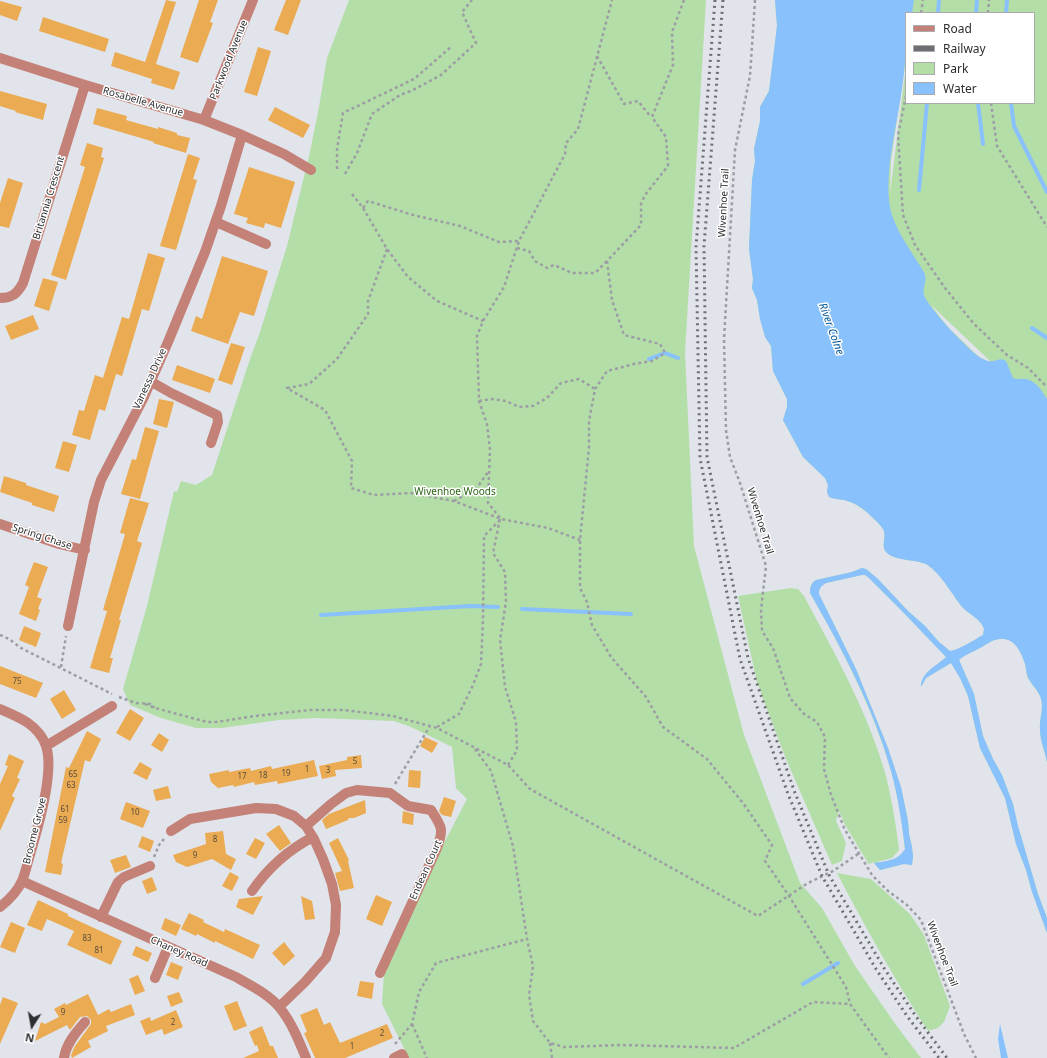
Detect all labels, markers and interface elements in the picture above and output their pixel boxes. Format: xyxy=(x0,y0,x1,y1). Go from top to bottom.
legend xyxy=(905,12,1035,104)
street label: Parkwood Avenue xyxy=(208,18,250,102)
text: Road xyxy=(943,20,972,37)
text: Railway xyxy=(943,40,986,57)
text: Park xyxy=(943,60,968,77)
text: Water xyxy=(943,80,977,97)
street label: Rosabelle Avenue xyxy=(101,85,185,119)
street label: Britannia Crescent xyxy=(31,155,67,241)
street label: Wivenhoe Trail xyxy=(716,168,732,238)
water label: River Colne xyxy=(816,301,846,357)
street label: Vanessa Drive xyxy=(131,347,169,411)
park label: Wivenhoe Woods xyxy=(414,486,496,498)
street label: Wivenhoe Trail xyxy=(744,486,776,556)
street label: Spring Chase xyxy=(11,522,73,552)
house number: 75 xyxy=(12,677,22,687)
house number: 5 xyxy=(353,757,357,767)
house number: 1 xyxy=(305,765,309,775)
house number: 3 xyxy=(326,766,330,776)
house number: 19 xyxy=(281,769,291,779)
house number: 65 xyxy=(68,770,78,780)
house number: 18 xyxy=(258,771,268,781)
house number: 17 xyxy=(237,772,247,782)
house number: 63 xyxy=(66,781,76,791)
street label: Broome Grove xyxy=(21,797,49,865)
house number: 61 xyxy=(60,805,70,815)
house number: 10 xyxy=(130,808,140,818)
house number: 59 xyxy=(58,816,68,826)
house number: 8 xyxy=(213,835,217,845)
street label: Endean Court xyxy=(407,838,445,902)
house number: 9 xyxy=(193,851,197,861)
street label: Wivenhoe Trail xyxy=(924,920,960,988)
house number: 83 xyxy=(82,934,92,944)
street label: Chaney Road xyxy=(148,934,210,970)
house number: 81 xyxy=(94,946,104,956)
north arrow xyxy=(12,1006,52,1046)
house number: 9 xyxy=(61,1008,65,1018)
house number: 2 xyxy=(171,1018,175,1028)
house number: 2 xyxy=(380,1029,384,1039)
text: N xyxy=(24,1030,35,1046)
house number: 1 xyxy=(350,1042,354,1052)

